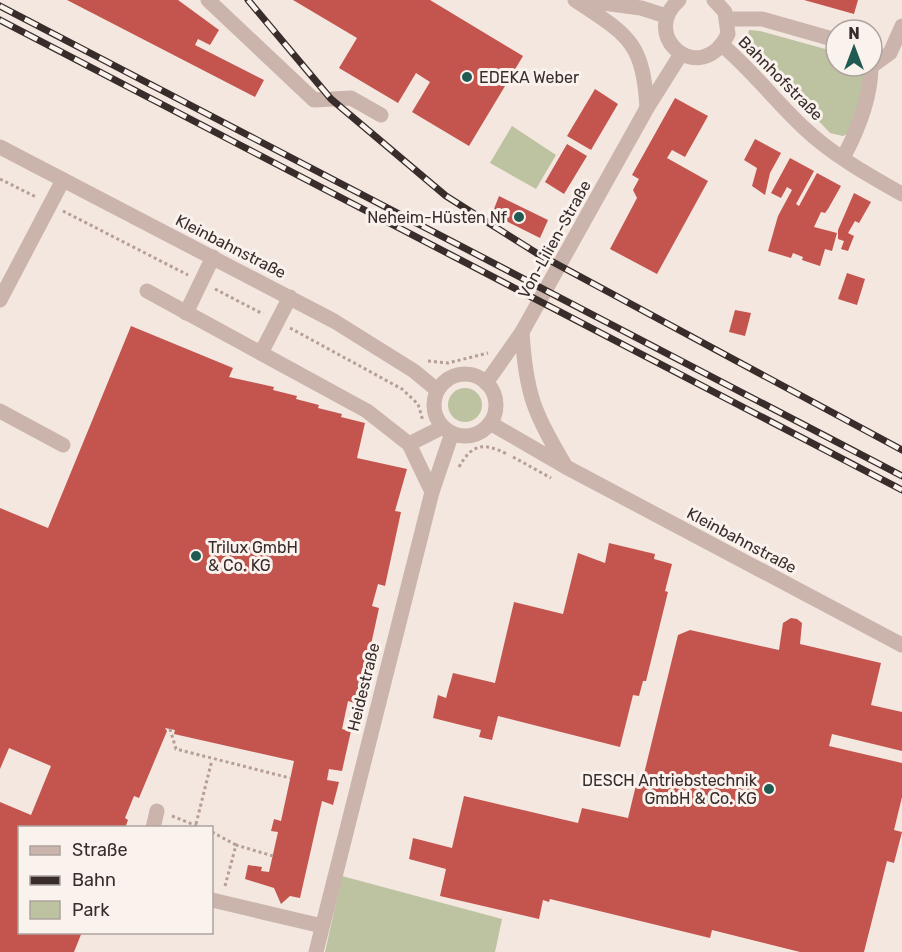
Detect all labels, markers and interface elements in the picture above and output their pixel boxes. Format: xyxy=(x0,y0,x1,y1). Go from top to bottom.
north arrow xyxy=(824,18,884,78)
text: N xyxy=(848,24,860,43)
street label: Bahnhofstraße xyxy=(735,32,827,125)
place label: EDEKA Weber xyxy=(479,68,579,87)
marker: EDEKA Weber xyxy=(460,70,474,84)
street label: Von-Lilien-Straße xyxy=(514,177,595,302)
place label: Neheim-Hüsten Nf xyxy=(367,208,508,227)
street label: Kleinbahnstraße xyxy=(172,210,289,282)
marker: Neheim-Hüsten Nf xyxy=(512,210,526,224)
street label: Kleinbahnstraße xyxy=(684,504,800,577)
place label: Trilux GmbH & Co. KG xyxy=(208,538,298,575)
marker: Trilux GmbH & Co. KG xyxy=(189,549,203,563)
street label: Heidestraße xyxy=(343,641,384,733)
place label: DESCH Antriebstechnik GmbH & Co. KG xyxy=(582,771,758,808)
marker: DESCH Antriebstechnik GmbH & Co. KG xyxy=(762,782,776,796)
legend xyxy=(18,826,213,934)
text: Straße xyxy=(72,839,128,861)
text: Bahn xyxy=(72,869,116,891)
text: Park xyxy=(72,899,110,921)

